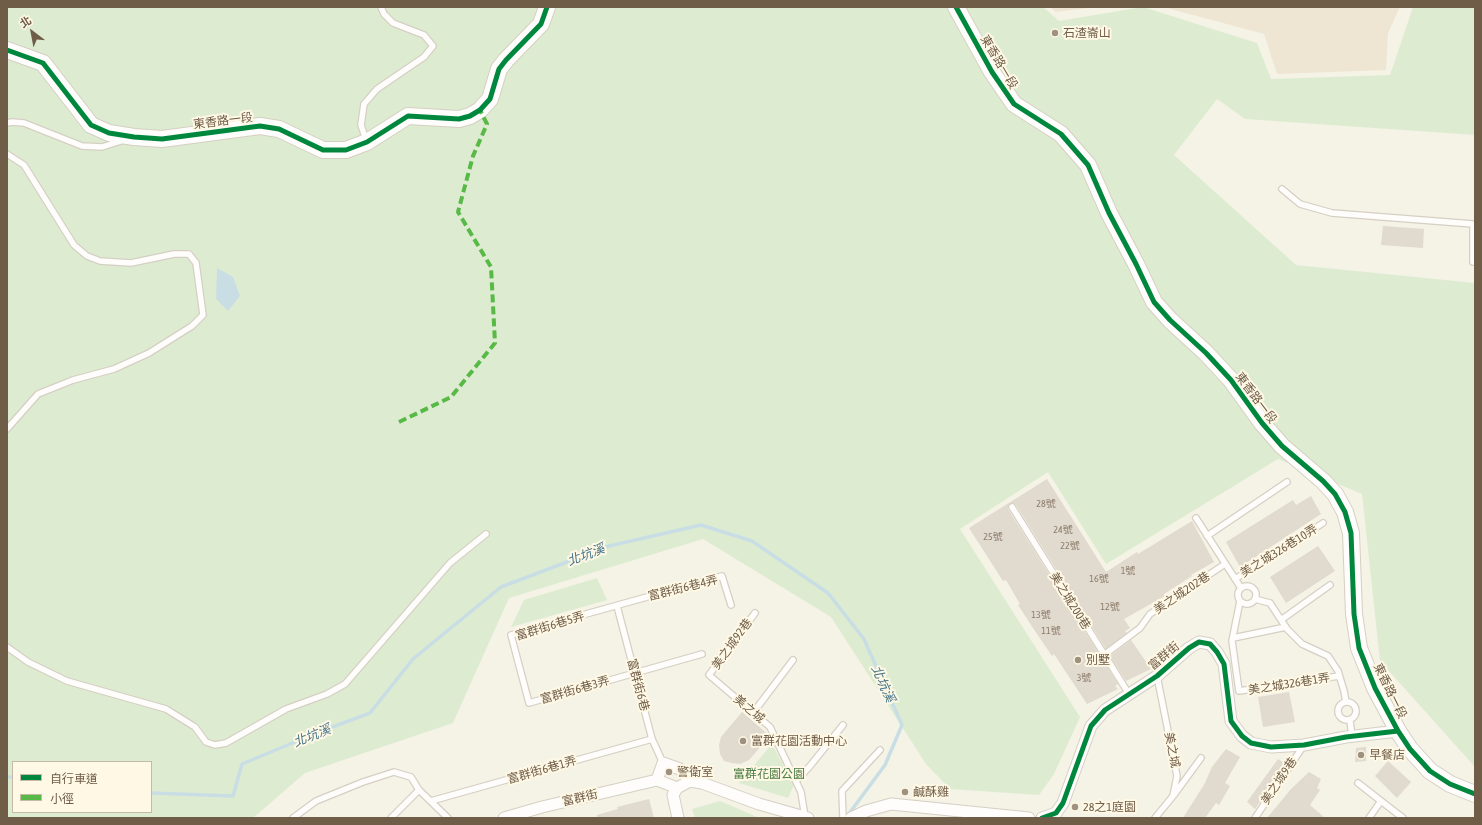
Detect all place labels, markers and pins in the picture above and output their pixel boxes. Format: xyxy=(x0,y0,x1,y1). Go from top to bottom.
place label: 石渣崙山 xyxy=(1063,26,1111,40)
marker: 石渣崙山 xyxy=(1050,28,1060,38)
place label: 別墅 xyxy=(1086,653,1110,667)
marker: 別墅 xyxy=(1073,655,1083,665)
place label: 富群花園活動中心 xyxy=(751,734,847,748)
marker: 富群花園活動中心 xyxy=(738,736,748,746)
place label: 早餐店 xyxy=(1369,748,1405,762)
marker: 早餐店 xyxy=(1356,750,1366,760)
place label: 警衛室 xyxy=(677,765,713,779)
marker: 警衛室 xyxy=(664,767,674,777)
place label: 鹹酥雞 xyxy=(913,785,949,799)
marker: 鹹酥雞 xyxy=(900,787,910,797)
place label: 28之1庭園 xyxy=(1083,800,1136,814)
marker: 28之1庭園 xyxy=(1070,802,1080,812)

